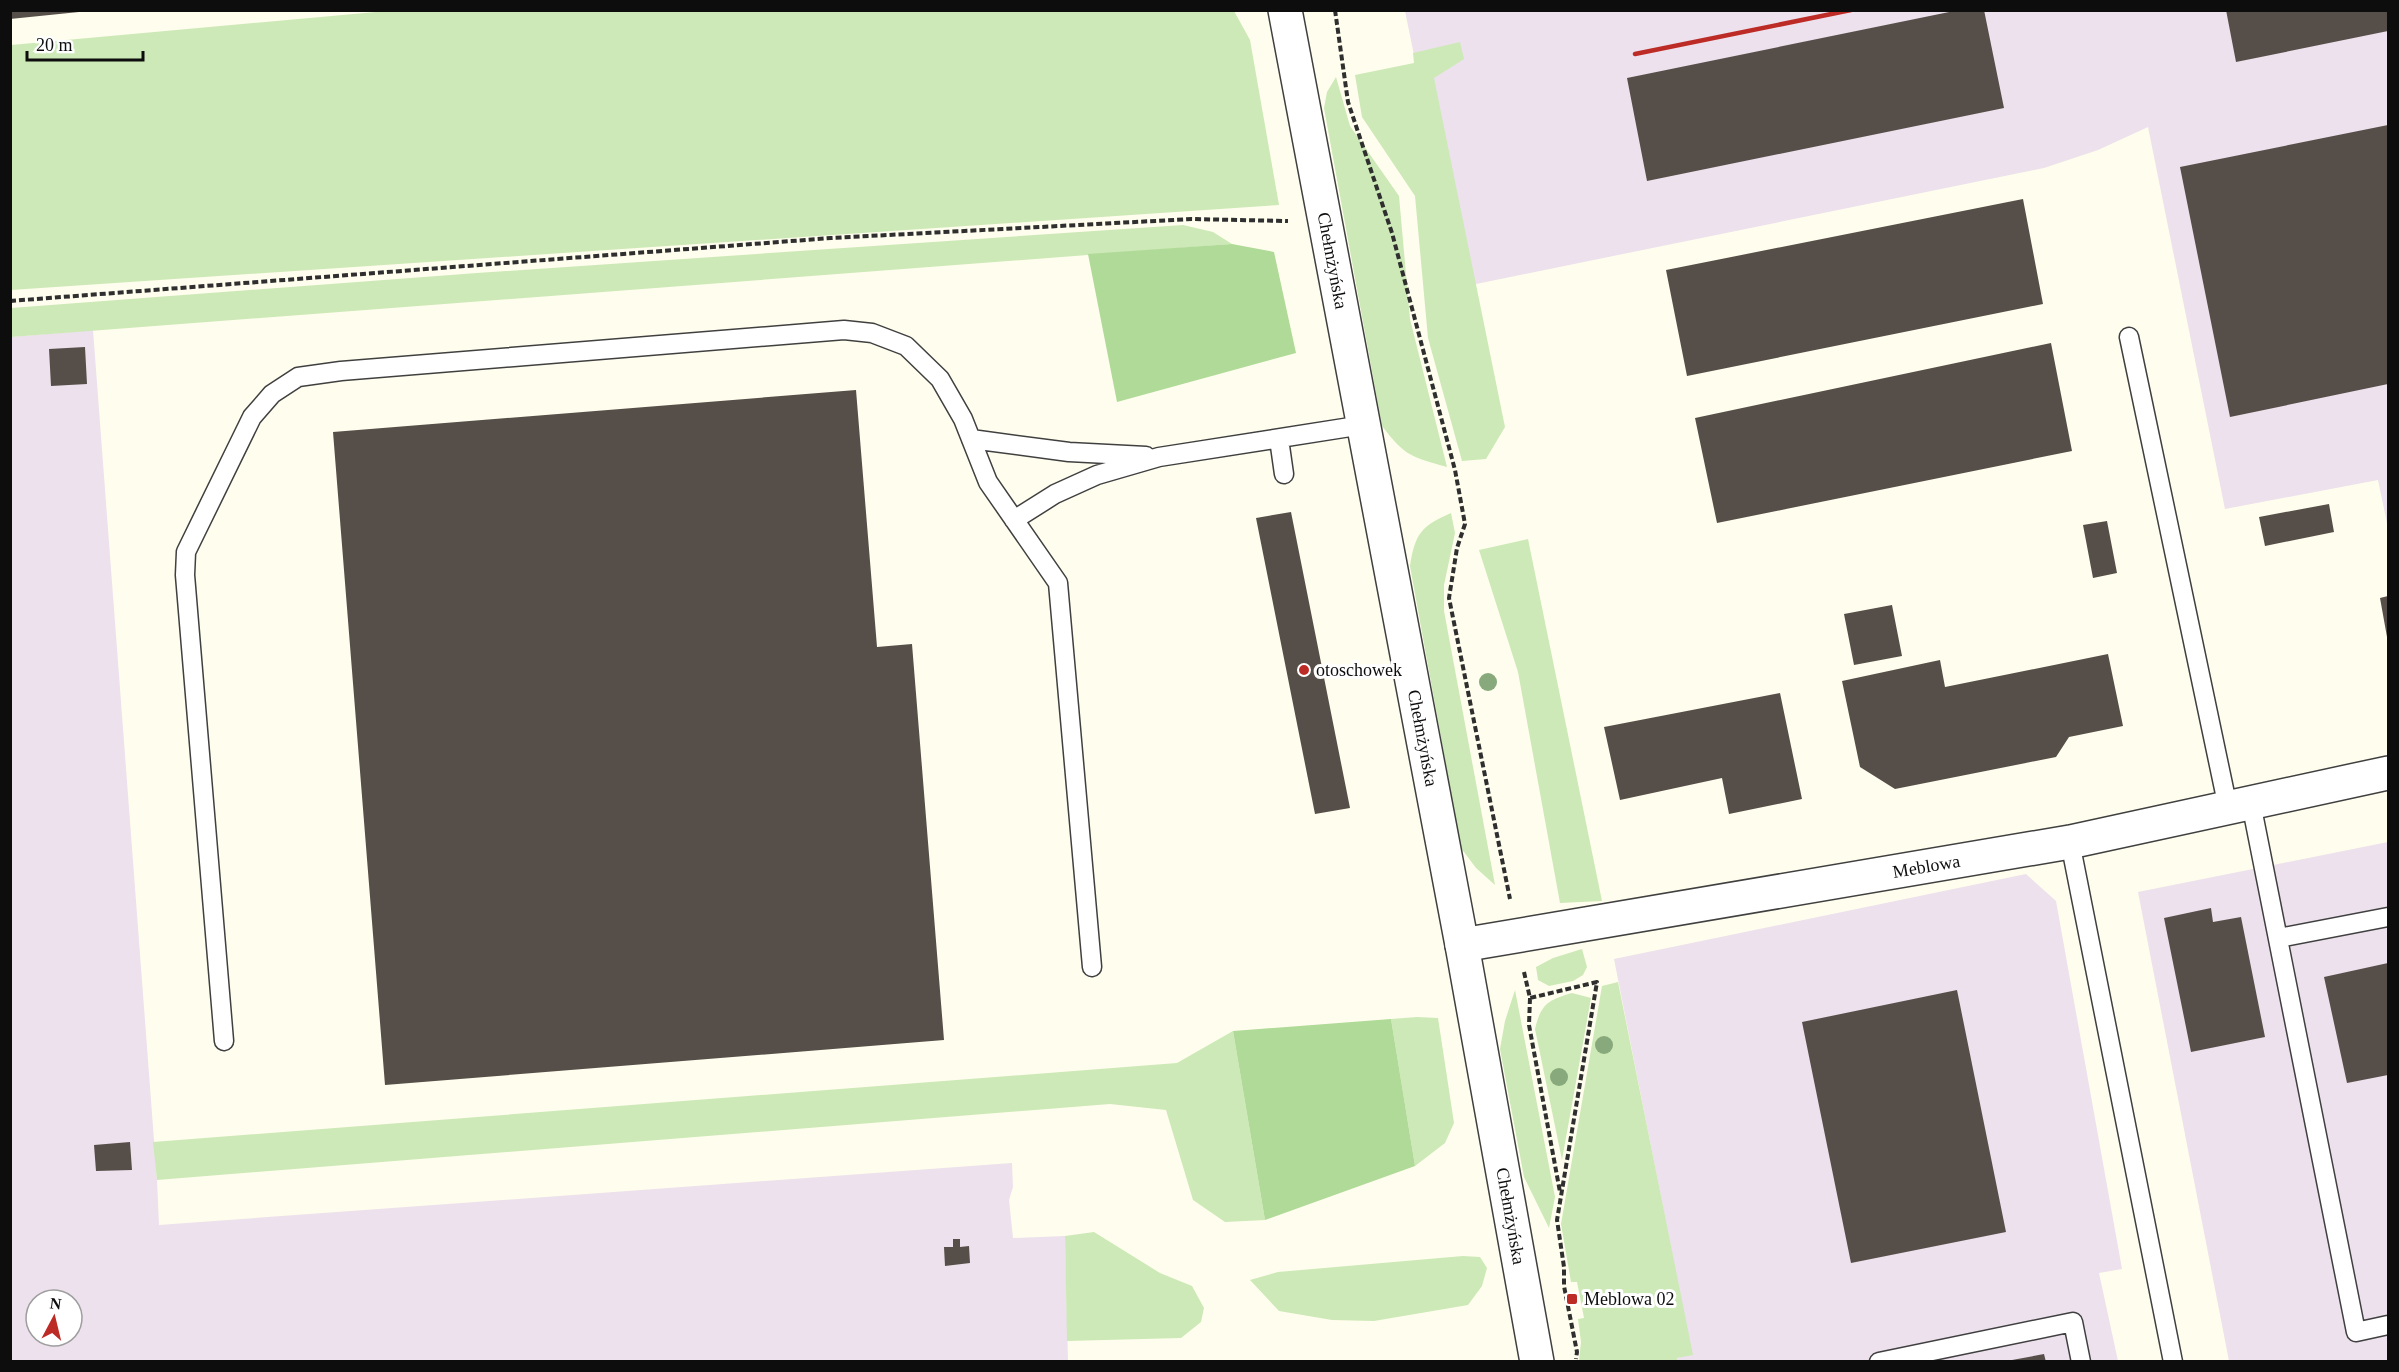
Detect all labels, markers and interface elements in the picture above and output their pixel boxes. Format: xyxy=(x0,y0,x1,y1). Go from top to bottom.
scale bar xyxy=(27,24,142,62)
text: 20 m xyxy=(36,35,73,55)
street label: Chełmżyńska xyxy=(1313,211,1351,311)
place label: otoschowek xyxy=(1316,660,1402,680)
marker: otoschowek xyxy=(1297,663,1311,677)
street label: Chełmżyńska xyxy=(1404,688,1442,788)
street label: Meblowa xyxy=(1891,851,1962,882)
street label: Chełmżyńska xyxy=(1492,1166,1529,1266)
north arrow xyxy=(24,1288,84,1348)
place label: Meblowa 02 xyxy=(1584,1289,1674,1309)
marker: Meblowa 02 xyxy=(1565,1292,1579,1306)
text: N xyxy=(49,1294,63,1313)

